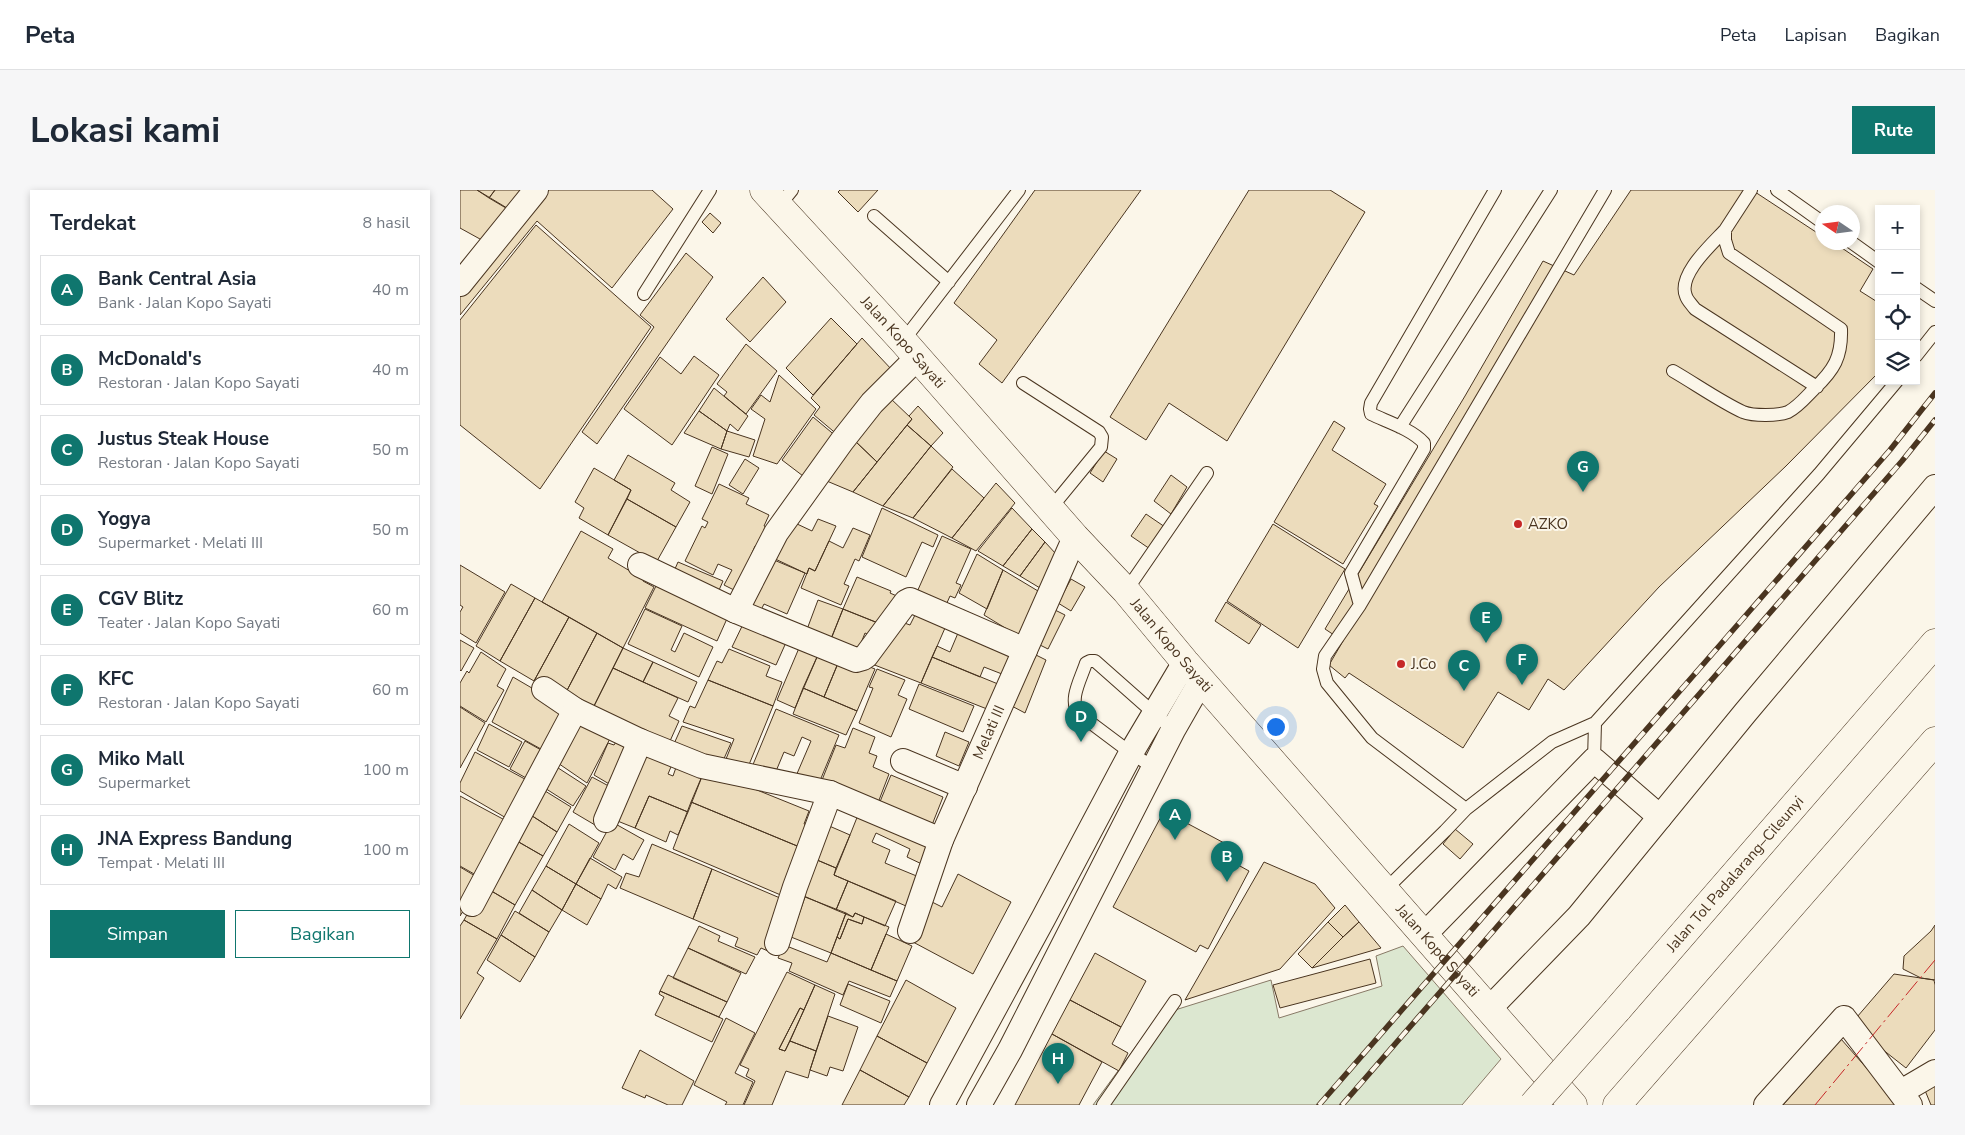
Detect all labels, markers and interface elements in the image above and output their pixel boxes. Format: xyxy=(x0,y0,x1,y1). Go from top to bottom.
text: Peta xyxy=(25,19,75,51)
text: Peta xyxy=(1720,23,1756,47)
text: Lapisan xyxy=(1784,23,1847,47)
text: Bagikan xyxy=(1875,23,1940,47)
button: Rute xyxy=(1852,106,1935,154)
text: Lokasi kami xyxy=(30,107,220,154)
north arrow xyxy=(1815,205,1860,250)
map controls xyxy=(1875,205,1920,385)
button: + xyxy=(1875,205,1920,250)
text: Terdekat xyxy=(50,209,136,237)
text: 8 hasil xyxy=(363,212,410,234)
button: − xyxy=(1875,250,1920,295)
text: Bank Central Asia xyxy=(98,266,256,292)
text: A xyxy=(61,279,73,301)
text: 40 m xyxy=(372,279,409,301)
street label: Jalan Kopo Sayati xyxy=(856,291,950,392)
text: Bank · Jalan Kopo Sayati xyxy=(98,292,271,314)
button: locate xyxy=(1875,295,1920,340)
button: layers xyxy=(1875,340,1920,385)
text: McDonald's xyxy=(98,346,202,372)
text: B xyxy=(61,359,73,381)
text: 40 m xyxy=(372,359,409,381)
text: Restoran · Jalan Kopo Sayati xyxy=(98,372,299,394)
text: Justus Steak House xyxy=(98,426,269,452)
text: C xyxy=(62,439,72,461)
text: 50 m xyxy=(372,439,409,461)
pin: G xyxy=(1567,451,1599,492)
text: Restoran · Jalan Kopo Sayati xyxy=(98,452,299,474)
text: Yogya xyxy=(98,506,151,532)
place label: AZKO xyxy=(1528,514,1568,534)
marker: AZKO xyxy=(1512,518,1524,530)
text: D xyxy=(61,519,73,541)
text: 50 m xyxy=(372,519,409,541)
text: Supermarket · Melati III xyxy=(98,532,263,554)
text: CGV Blitz xyxy=(98,586,183,612)
street label: Jalan Kopo Sayati xyxy=(1125,593,1217,697)
text: E xyxy=(62,599,72,621)
text: 60 m xyxy=(372,599,409,621)
pin: E xyxy=(1470,602,1502,643)
text: Teater · Jalan Kopo Sayati xyxy=(98,612,280,634)
pin: F xyxy=(1506,644,1538,685)
pin: C xyxy=(1448,650,1480,691)
place label: J.Co xyxy=(1410,654,1436,674)
marker: J.Co xyxy=(1395,658,1407,670)
text: KFC xyxy=(98,666,134,692)
text: F xyxy=(63,679,72,701)
text: 60 m xyxy=(372,679,409,701)
text: Restoran · Jalan Kopo Sayati xyxy=(98,692,299,714)
pin: D xyxy=(1065,701,1097,742)
street label: Melati III xyxy=(968,702,1009,762)
your location xyxy=(1263,714,1289,740)
text: Miko Mall xyxy=(98,746,184,772)
text: G xyxy=(61,759,73,781)
text: 100 m xyxy=(362,759,409,781)
text: Supermarket xyxy=(98,772,190,794)
street label: Jalan Tol Padalarang–Cileunyi xyxy=(1661,792,1808,957)
pin: A xyxy=(1159,799,1191,840)
text: JNA Express Bandung xyxy=(98,826,292,852)
text: H xyxy=(61,839,73,861)
text: 100 m xyxy=(362,839,409,861)
pin: B xyxy=(1211,841,1243,882)
text: Tempat · Melati III xyxy=(98,852,225,874)
street label: Jalan Kopo Sayati xyxy=(1391,899,1484,1001)
button: Simpan xyxy=(50,910,225,958)
button: Bagikan xyxy=(235,910,410,958)
pin: H xyxy=(1042,1043,1074,1084)

